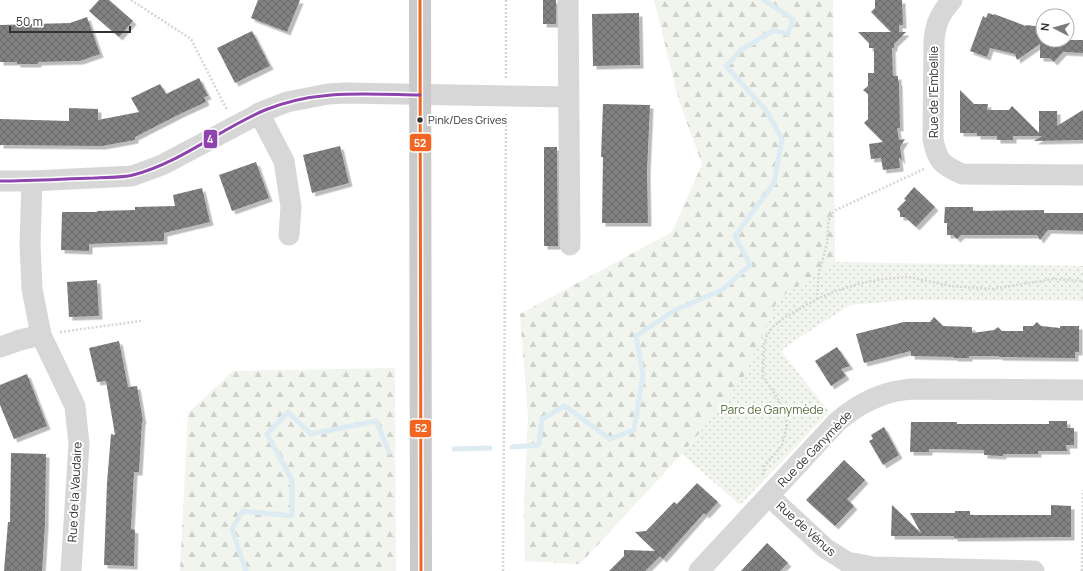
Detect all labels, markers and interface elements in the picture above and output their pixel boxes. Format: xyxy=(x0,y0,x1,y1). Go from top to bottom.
scale bar xyxy=(10,8,130,34)
north arrow xyxy=(1035,8,1075,48)
text: 50 m xyxy=(16,13,43,30)
text: N xyxy=(1037,22,1052,32)
street label: Rue de l'Embellie xyxy=(925,46,942,138)
place label: Pink/Des Grives xyxy=(428,112,507,127)
marker: Pink/Des Grives xyxy=(415,115,425,125)
line badge: 4 xyxy=(203,129,218,149)
text: 4 xyxy=(207,131,214,146)
line badge: 52 xyxy=(409,133,432,152)
text: 52 xyxy=(414,135,426,150)
park label: Parc de Ganymède xyxy=(720,401,824,418)
street label: Rue de Ganymède xyxy=(774,407,856,491)
line badge: 52 xyxy=(409,419,432,438)
text: 52 xyxy=(415,420,427,435)
street label: Rue de la Vaudaire xyxy=(63,441,86,543)
street label: Rue de Vénus xyxy=(773,497,840,560)

